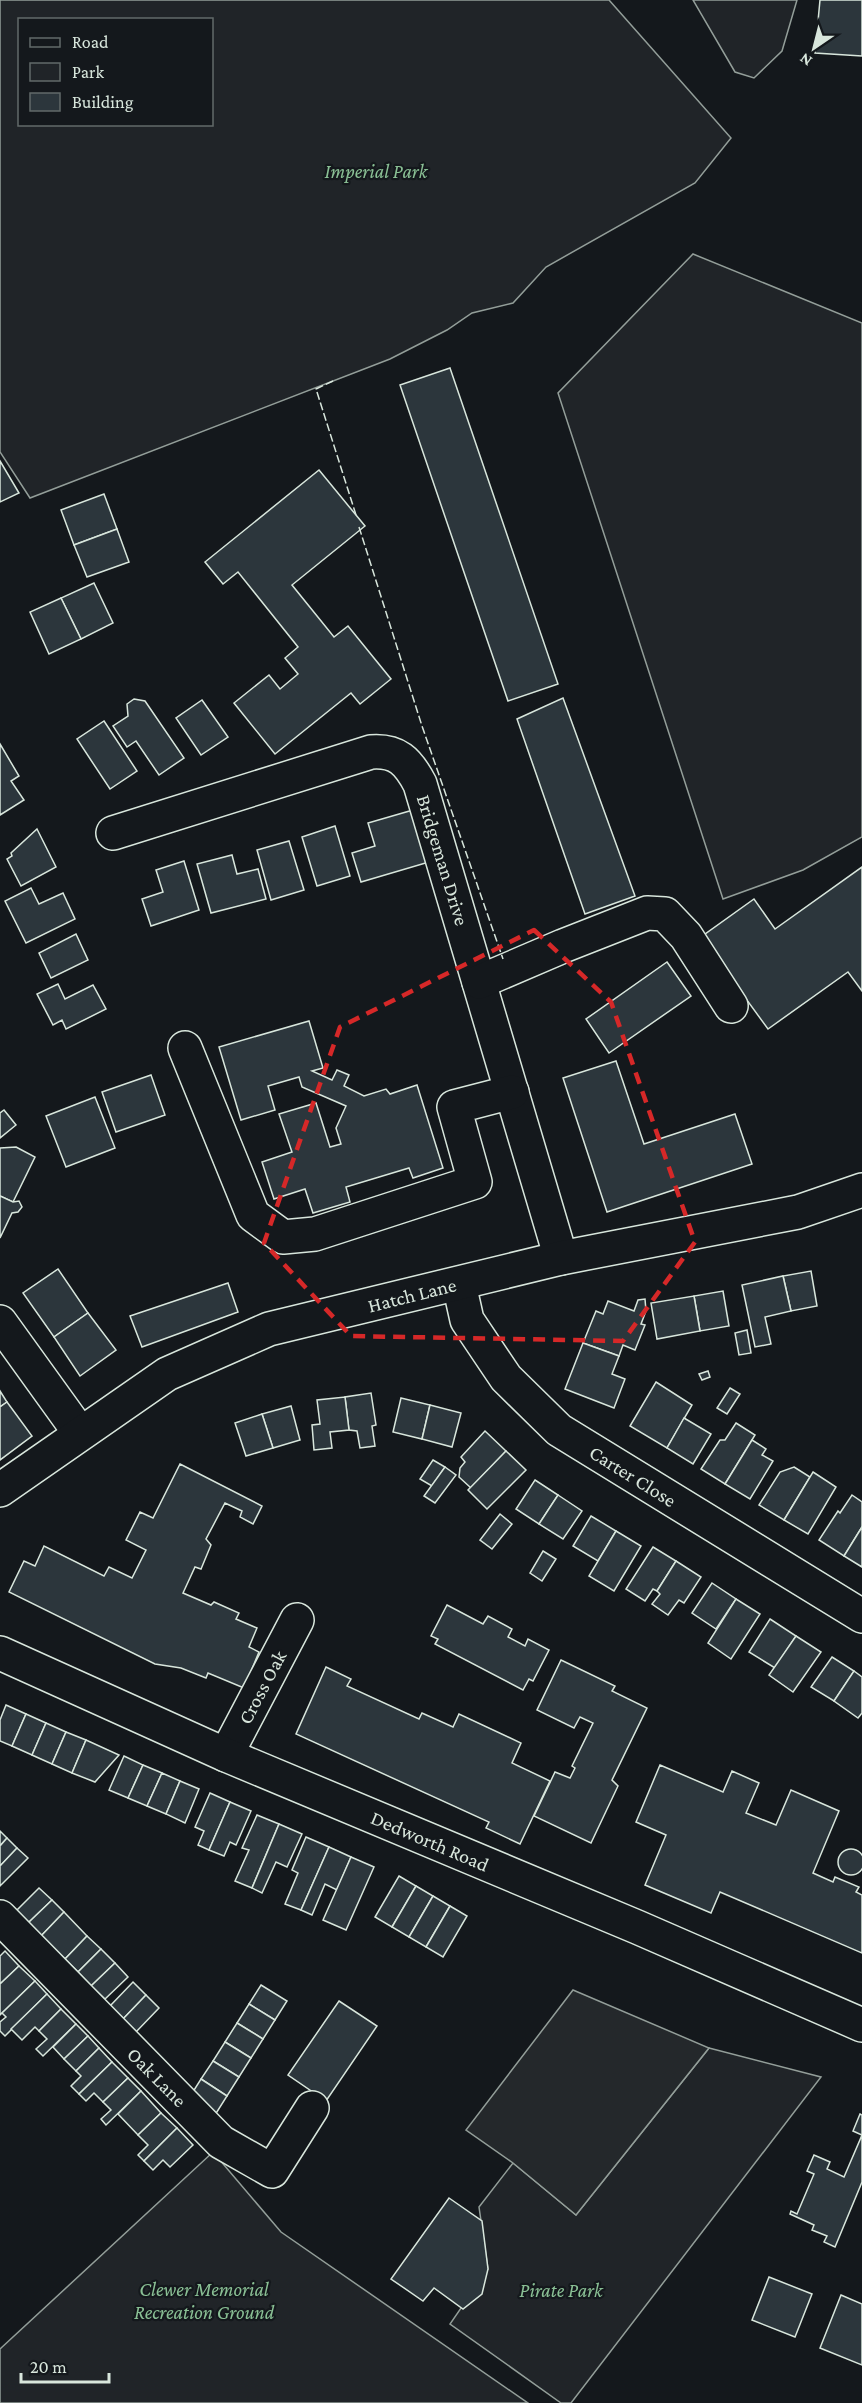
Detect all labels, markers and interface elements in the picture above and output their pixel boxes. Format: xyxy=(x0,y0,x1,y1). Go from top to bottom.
legend xyxy=(18,18,213,126)
north arrow xyxy=(784,18,844,78)
text: Road xyxy=(72,32,109,52)
text: N xyxy=(796,50,815,70)
text: Park xyxy=(72,62,104,82)
text: Building xyxy=(72,92,134,112)
park label: Imperial Park xyxy=(325,160,429,183)
street label: Bridgeman Drive xyxy=(412,792,473,928)
street label: Hatch Lane xyxy=(366,1273,459,1317)
street label: Carter Close xyxy=(586,1441,680,1511)
street label: Cross Oak xyxy=(233,1646,291,1728)
street label: Dedworth Road xyxy=(368,1806,493,1876)
street label: Oak Lane xyxy=(123,2043,191,2111)
park label: Clewer Memorial Recreation Ground xyxy=(134,2278,275,2323)
park label: Pirate Park xyxy=(519,2279,604,2301)
scale bar xyxy=(21,2346,110,2384)
text: 20 m xyxy=(30,2357,67,2377)

